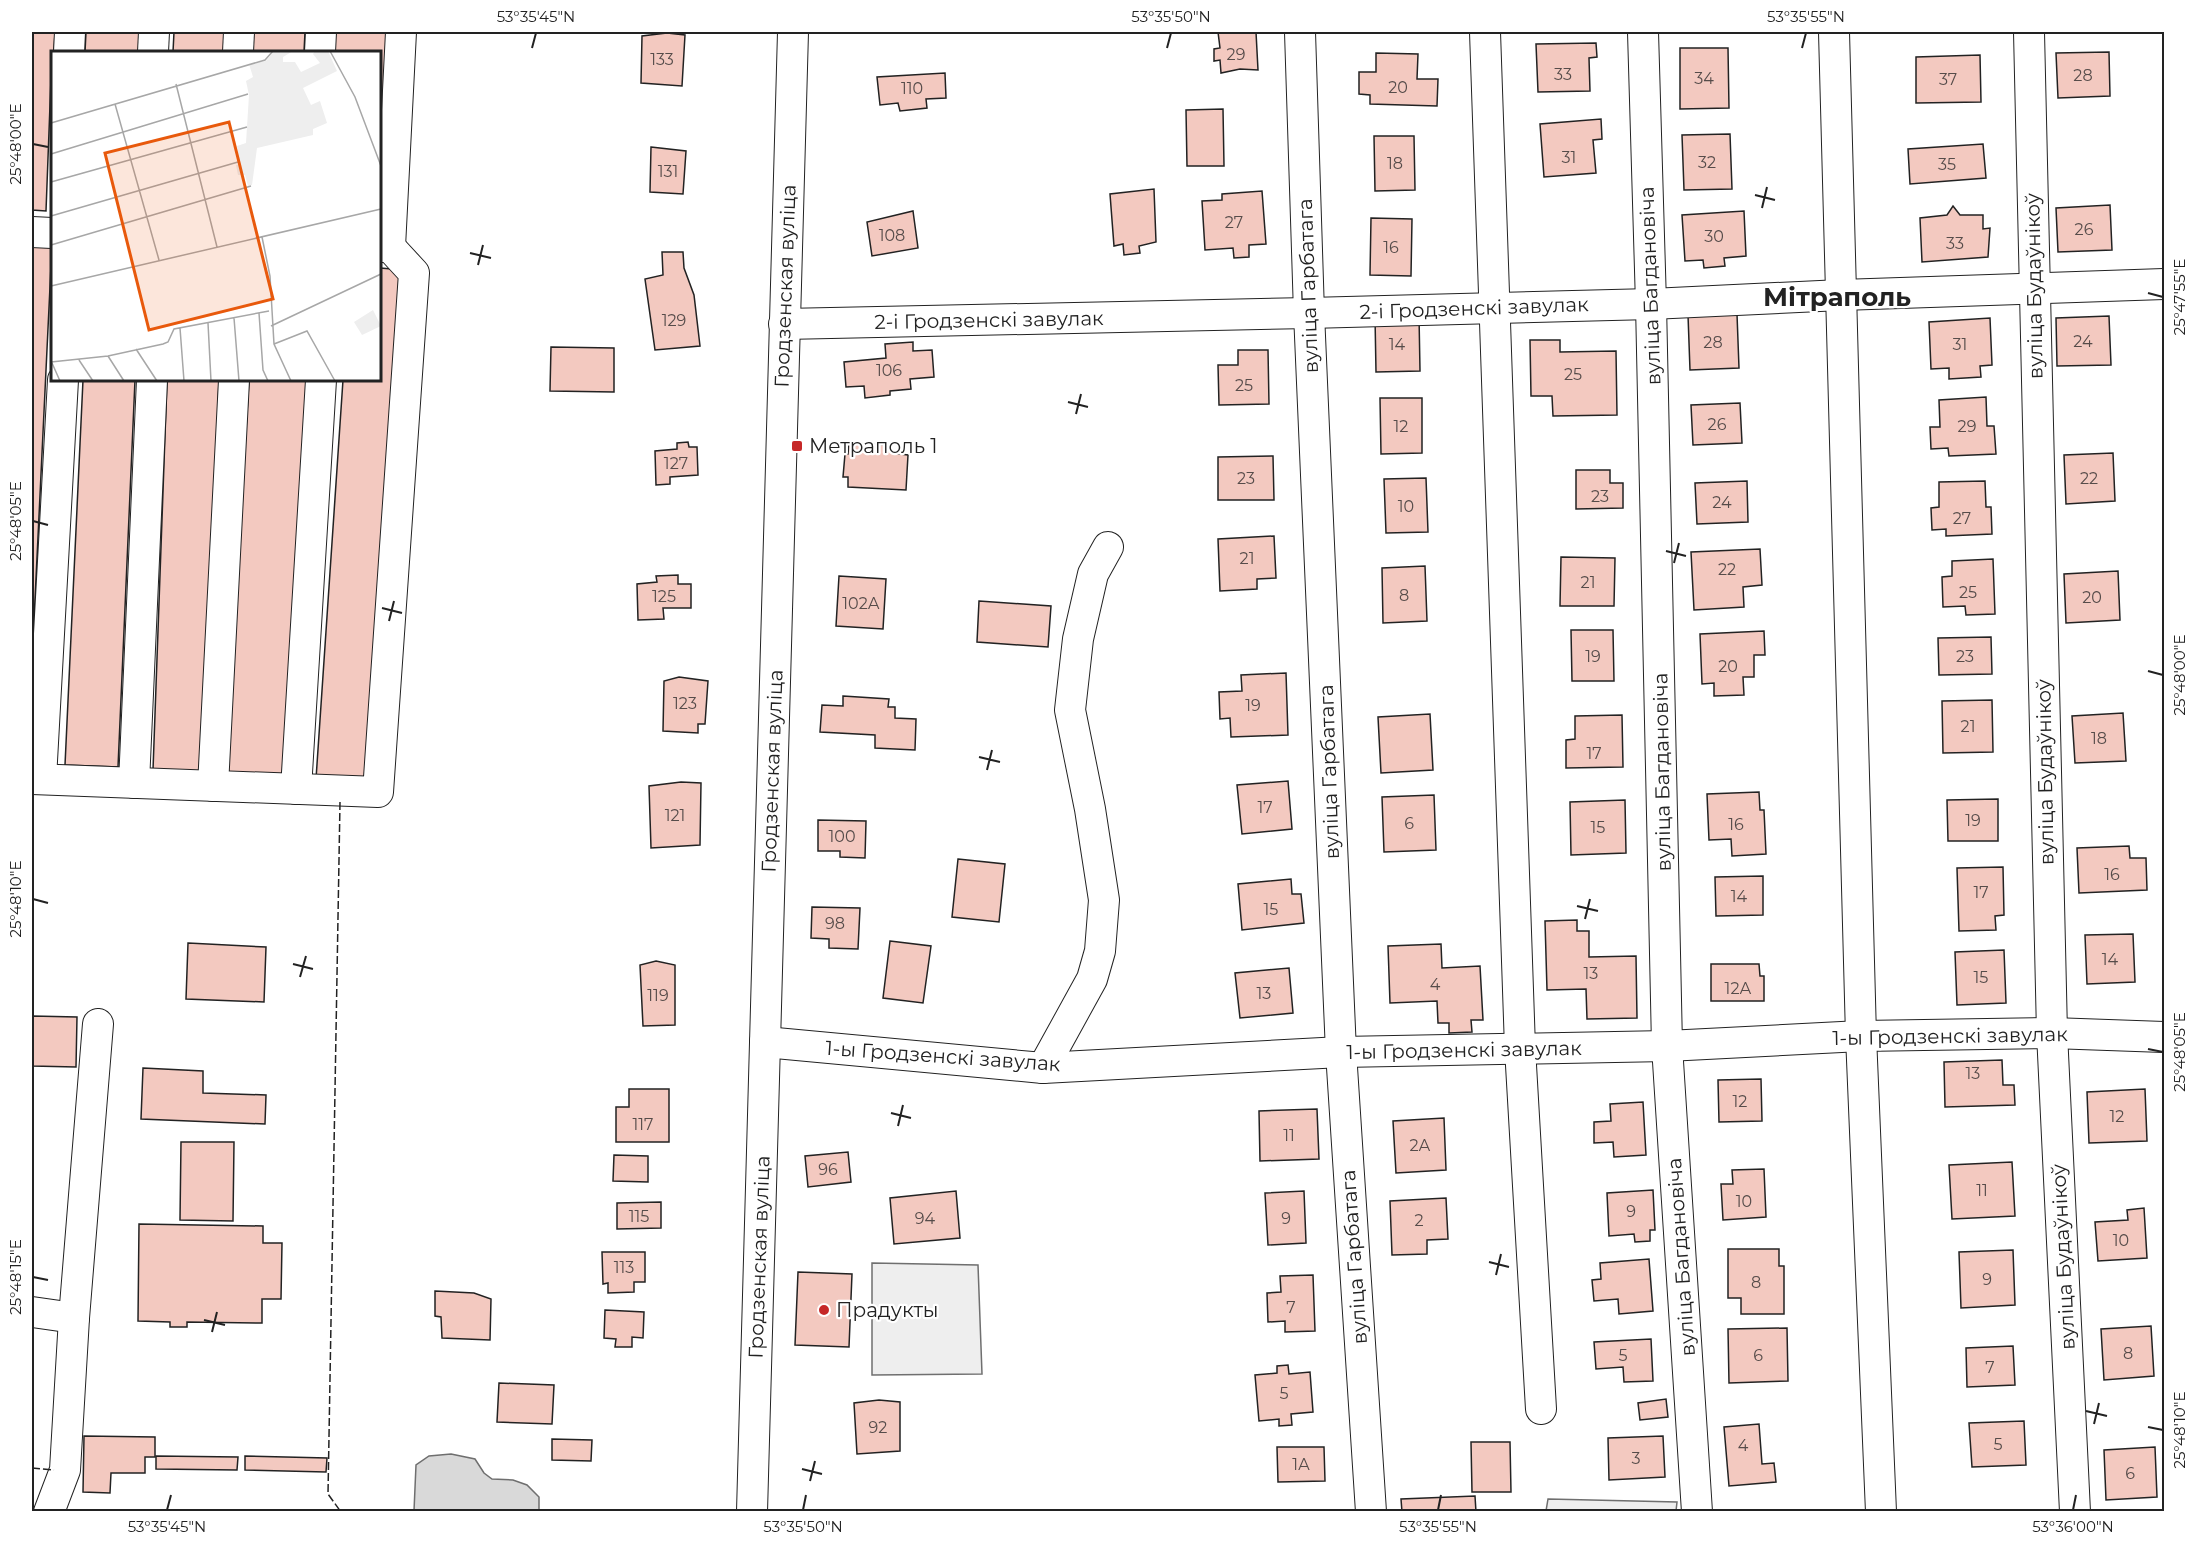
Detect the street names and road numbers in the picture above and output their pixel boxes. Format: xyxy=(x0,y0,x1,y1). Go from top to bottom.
street label: Гродзенская вуліца xyxy=(769,184,801,388)
street label: вуліца Багдановіча xyxy=(1635,186,1665,386)
street label: вуліца Будаўнікоў xyxy=(2020,193,2048,379)
street label: вуліца Гарбатага xyxy=(1293,198,1323,374)
street label: 2-і Гродзенскі завулак xyxy=(1359,292,1589,324)
street label: 2-і Гродзенскі завулак xyxy=(874,306,1104,334)
street label: Гродзенская вуліца xyxy=(756,669,788,873)
street label: вуліца Багдановіча xyxy=(1648,672,1676,872)
street label: вуліца Будаўнікоў xyxy=(2031,679,2059,865)
street label: вуліца Гарбатага xyxy=(1314,684,1344,860)
street label: 1-ы Гродзенскі завулак xyxy=(1832,1022,2068,1050)
street label: 1-ы Гродзенскі завулак xyxy=(825,1036,1062,1076)
street label: 1-ы Гродзенскі завулак xyxy=(1346,1036,1582,1064)
street label: Гродзенская вуліца xyxy=(743,1155,775,1359)
street label: вуліца Багдановіча xyxy=(1662,1157,1700,1357)
street label: вуліца Будаўнікоў xyxy=(2046,1163,2080,1351)
street label: вуліца Гарбатага xyxy=(1336,1169,1372,1345)

